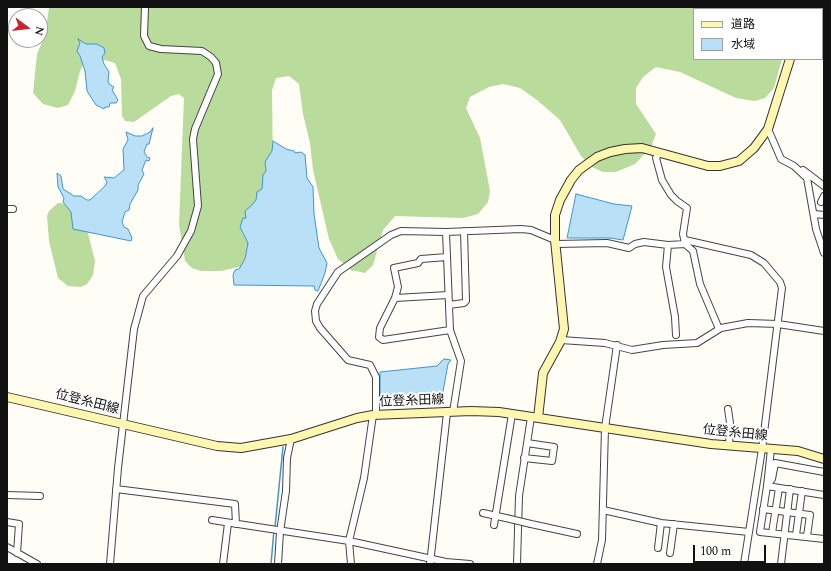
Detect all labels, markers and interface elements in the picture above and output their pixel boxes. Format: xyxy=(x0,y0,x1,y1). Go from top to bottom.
north arrow xyxy=(8,8,48,48)
legend xyxy=(693,8,823,60)
text: 道路 xyxy=(731,15,755,34)
text: N xyxy=(30,24,48,38)
text: 水域 xyxy=(731,35,755,54)
street label: 位登糸田線 xyxy=(54,388,120,418)
street label: 位登糸田線 xyxy=(379,393,445,411)
street label: 位登糸田線 xyxy=(702,423,768,445)
scale bar xyxy=(695,537,768,563)
text: 100 m xyxy=(700,542,731,561)

